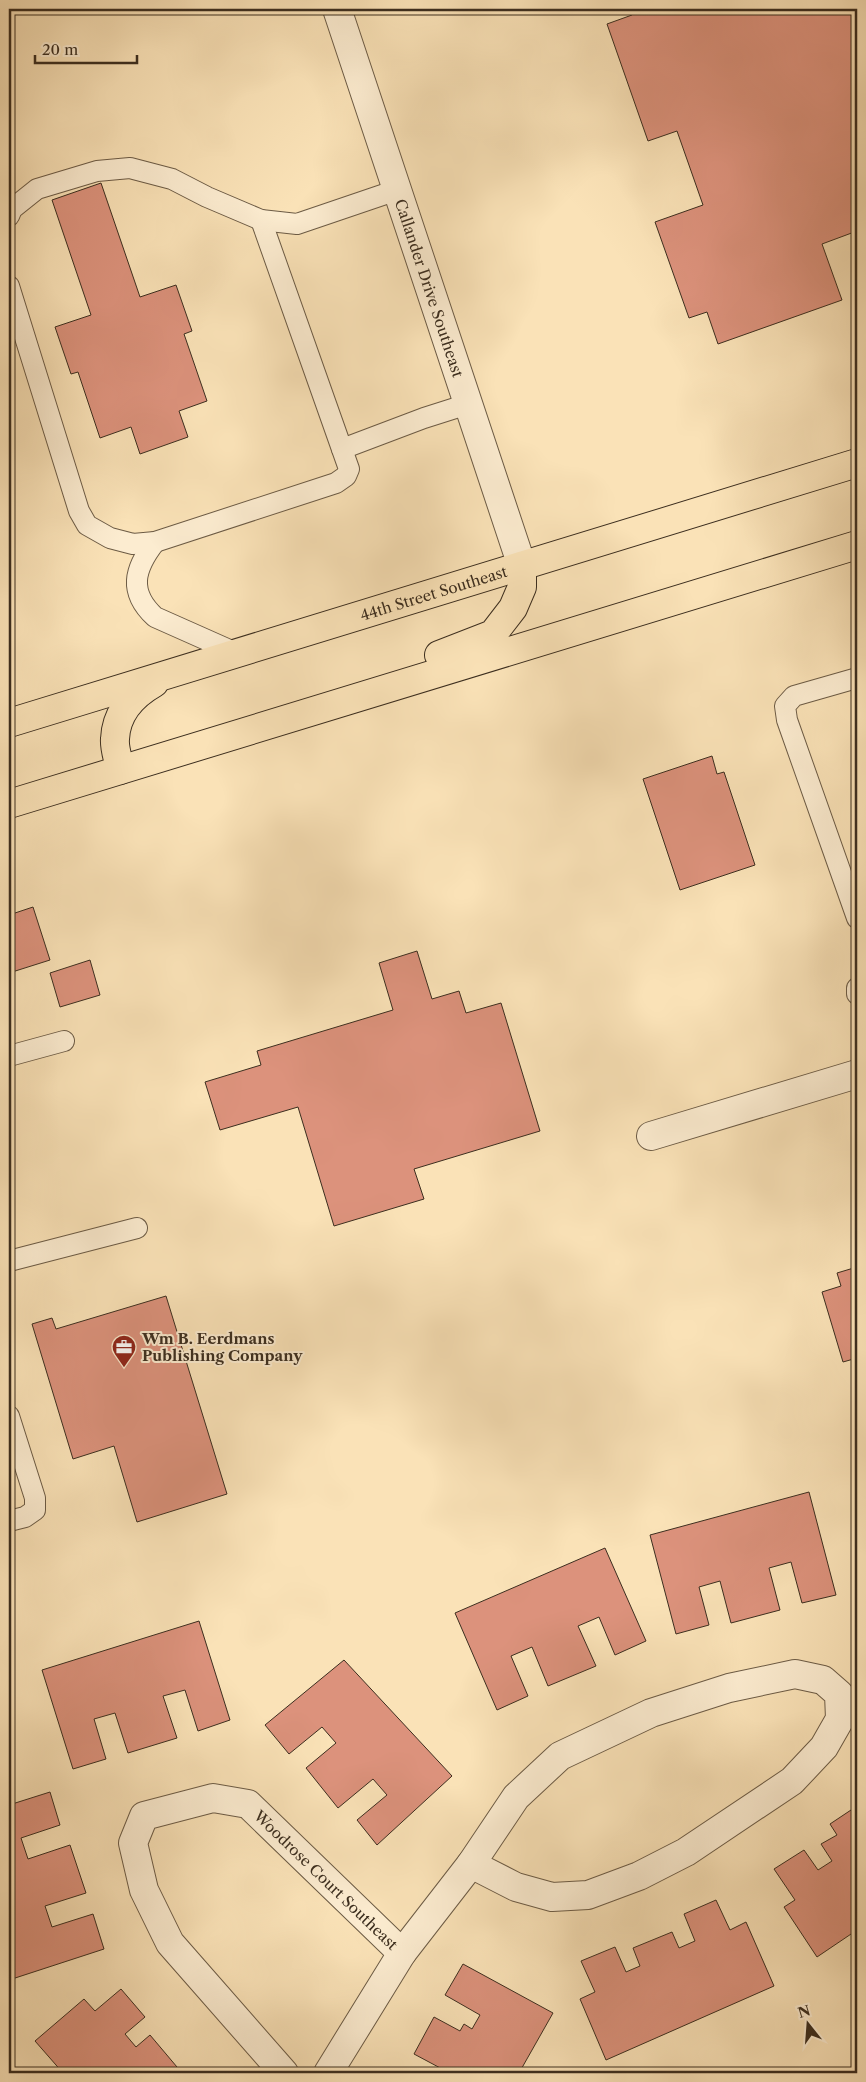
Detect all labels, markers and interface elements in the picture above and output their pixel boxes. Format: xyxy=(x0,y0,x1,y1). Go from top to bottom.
scale bar xyxy=(35,32,138,64)
text: 20 m xyxy=(42,40,78,59)
street label: Callander Drive Southeast xyxy=(391,196,468,380)
street label: 44th Street Southeast xyxy=(358,561,510,624)
place label: Wm B. Eerdmans Publishing Company xyxy=(141,1329,303,1365)
office icon: Wm B. Eerdmans Publishing Company xyxy=(111,1334,137,1368)
street label: Woodrose Court Southeast xyxy=(250,1805,403,1954)
north arrow xyxy=(784,2000,834,2050)
text: N xyxy=(796,2001,813,2022)

